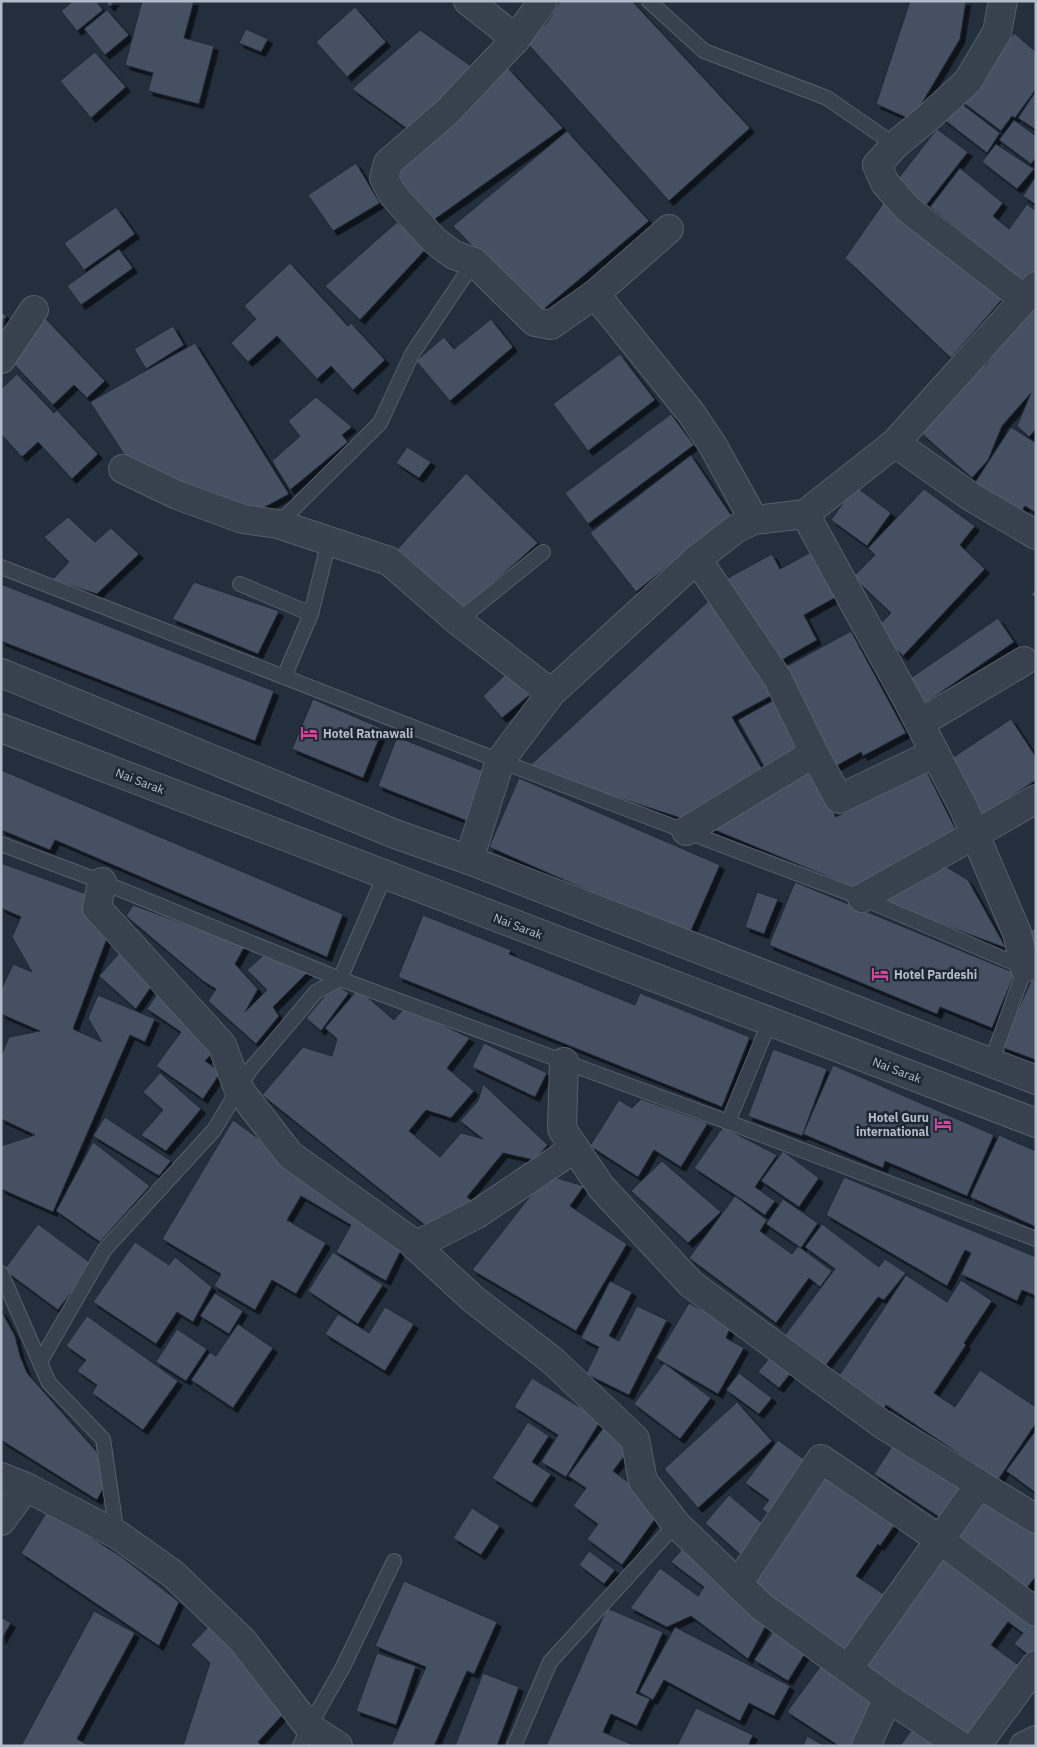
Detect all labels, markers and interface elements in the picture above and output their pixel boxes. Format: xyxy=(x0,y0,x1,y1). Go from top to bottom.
hotel icon: Hotel Ratnawali xyxy=(299,723,319,743)
place label: Hotel Ratnawali xyxy=(323,726,413,741)
street label: Nai Sarak xyxy=(113,765,167,797)
street label: Nai Sarak xyxy=(491,910,545,942)
hotel icon: Hotel Pardeshi xyxy=(870,964,890,984)
place label: Hotel Pardeshi xyxy=(894,967,977,982)
street label: Nai Sarak xyxy=(870,1054,924,1086)
place label: Hotel Guru international xyxy=(856,1110,929,1139)
hotel icon: Hotel Guru international xyxy=(933,1114,953,1134)

